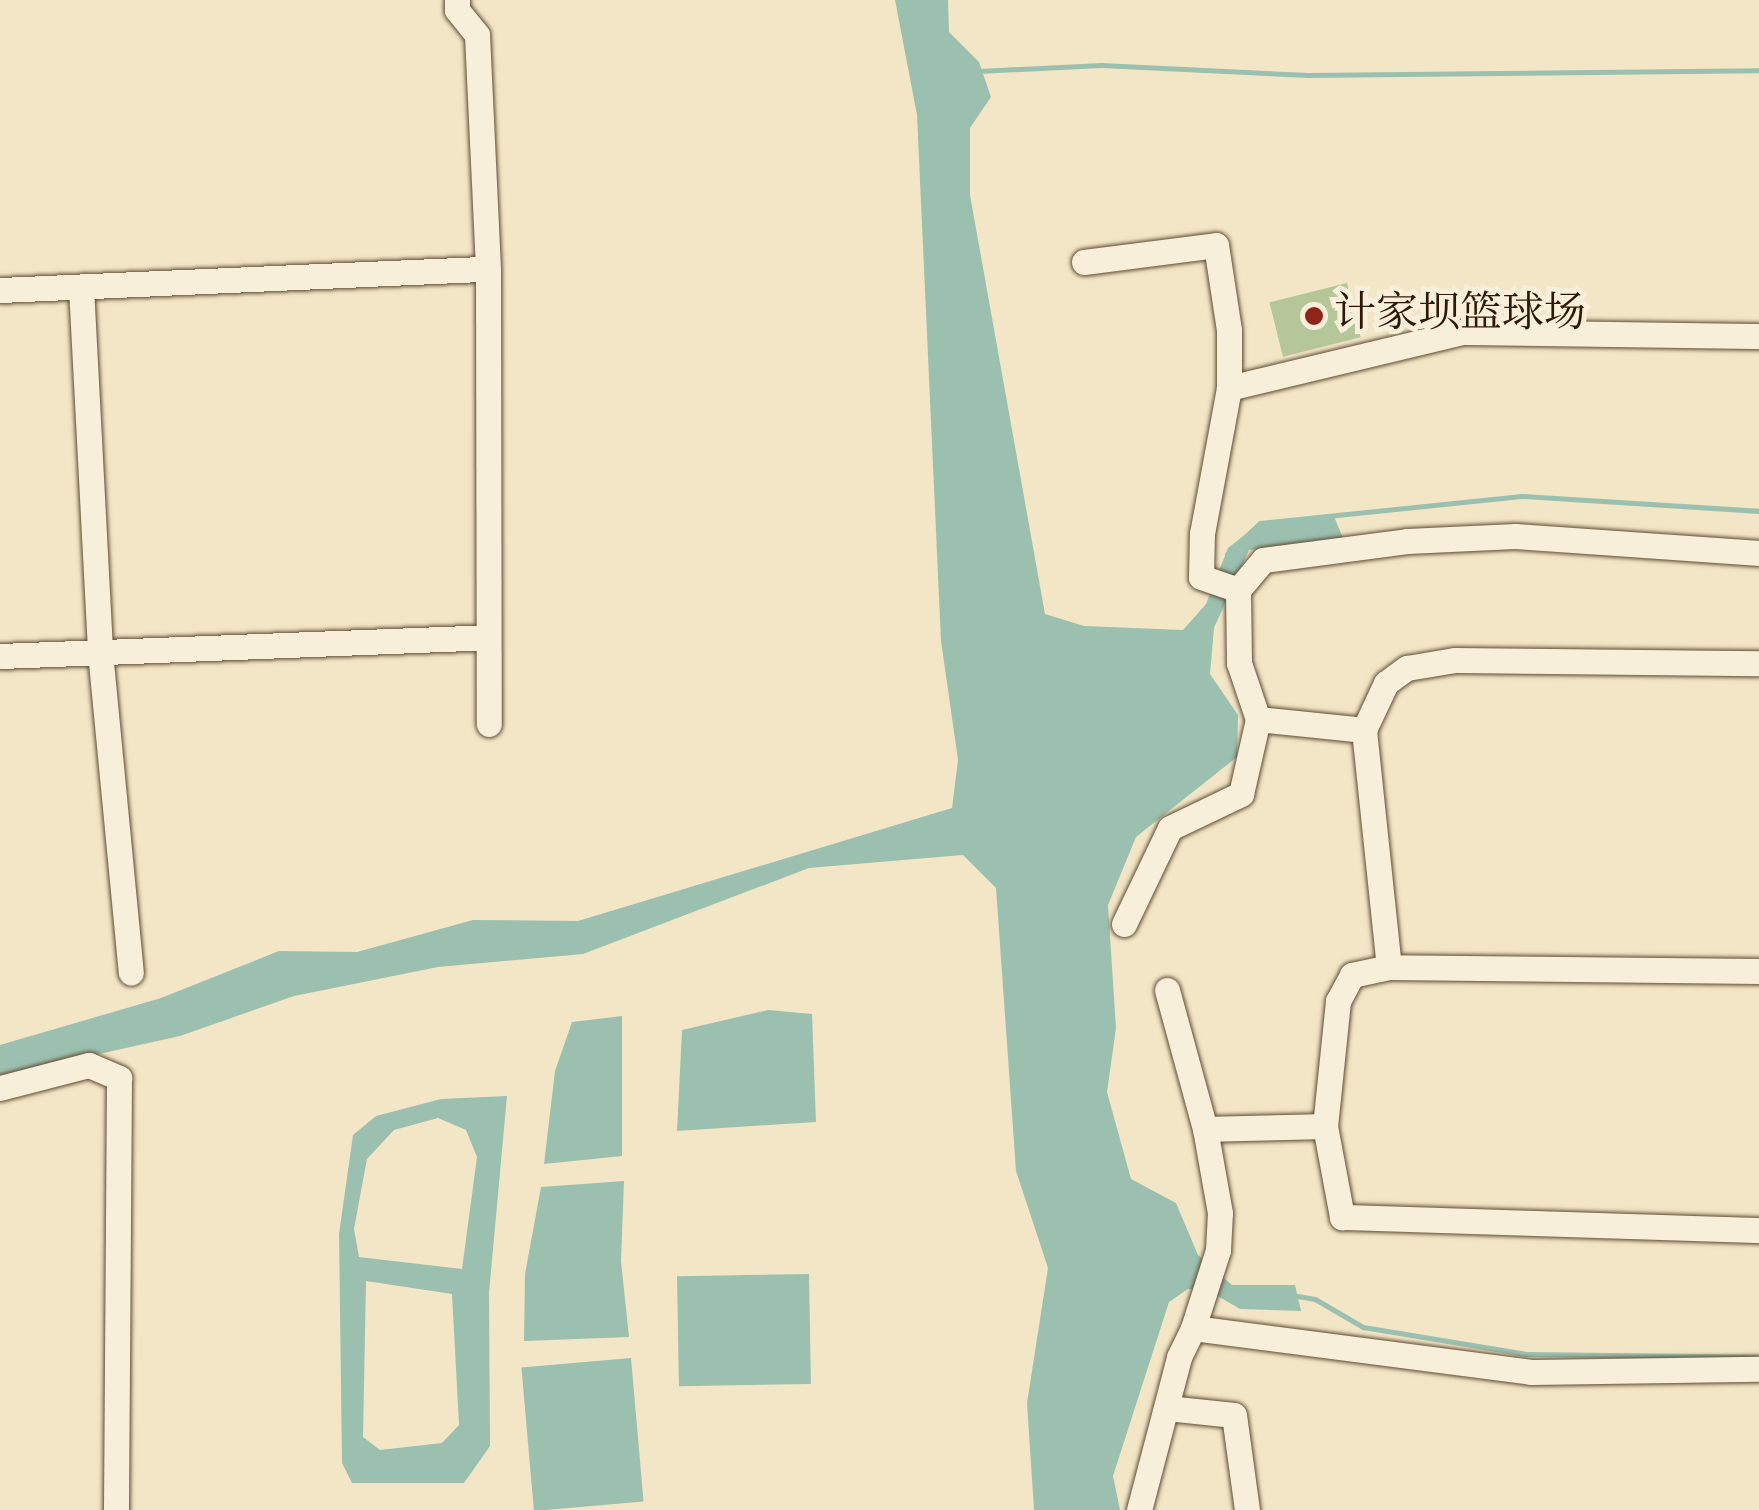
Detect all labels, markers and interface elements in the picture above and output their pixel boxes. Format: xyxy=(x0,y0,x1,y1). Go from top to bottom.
place label: 计家坝篮球场 xyxy=(1334,291,1586,341)
marker: 计家坝篮球场 xyxy=(1303,305,1325,327)

